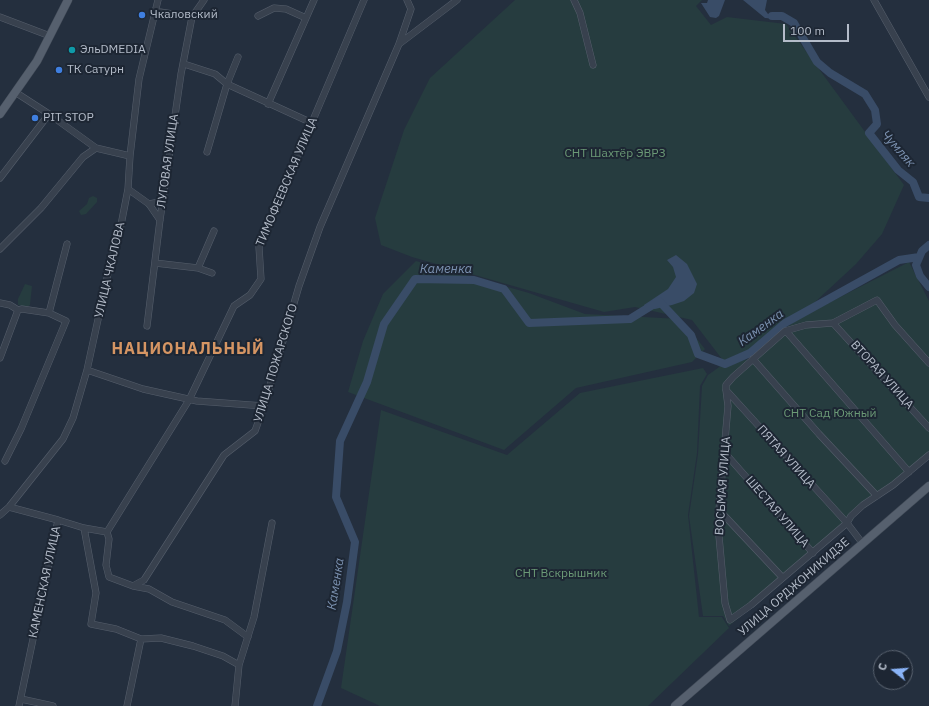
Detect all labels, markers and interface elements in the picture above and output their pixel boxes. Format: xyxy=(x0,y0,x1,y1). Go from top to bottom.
place label: Чкаловский xyxy=(150,8,218,22)
marker: Чкаловский xyxy=(137,10,147,20)
scale bar xyxy=(785,16,851,42)
text: 100 m xyxy=(790,23,825,38)
place label: ЭльDMEDIA xyxy=(80,43,146,57)
marker: ЭльDMEDIA xyxy=(67,45,77,55)
place label: ТК Сатурн xyxy=(67,63,124,77)
marker: ТК Сатурн xyxy=(54,65,64,75)
place label: PIT STOP xyxy=(43,111,94,125)
marker: PIT STOP xyxy=(30,113,40,123)
street label: ЛУГОВАЯ УЛИЦА xyxy=(154,113,182,209)
street label: ТИМОФЕЕВСКАЯ УЛИЦА xyxy=(253,115,321,249)
water label: Чумляк xyxy=(878,127,918,171)
park label: СНТ Шахтёр ЭВРЗ xyxy=(564,147,666,161)
street label: УЛИЦА ЧКАЛОВА xyxy=(92,221,128,319)
water label: Каменка xyxy=(420,261,472,277)
street label: УЛИЦА ПОЖАРСКОГО xyxy=(251,302,301,424)
water label: Каменка xyxy=(735,306,787,350)
street label: ВТОРАЯ УЛИЦА xyxy=(847,338,917,412)
district label: НАЦИОНАЛЬНЫЙ xyxy=(112,339,264,359)
park label: СНТ Сад Южный xyxy=(783,407,877,421)
street label: ПЯТАЯ УЛИЦА xyxy=(754,422,818,492)
street label: ВОСЬМАЯ УЛИЦА xyxy=(712,436,734,536)
street label: ШЕСТАЯ УЛИЦА xyxy=(742,473,812,551)
street label: КАМЕНСКАЯ УЛИЦА xyxy=(26,525,64,639)
street label: УЛИЦА ОРДЖОНИКИДЗЕ xyxy=(736,535,852,639)
water label: Каменка xyxy=(324,557,348,611)
park label: СНТ Вскрышник xyxy=(515,567,607,581)
north arrow xyxy=(873,650,913,690)
text: С xyxy=(875,661,890,672)

